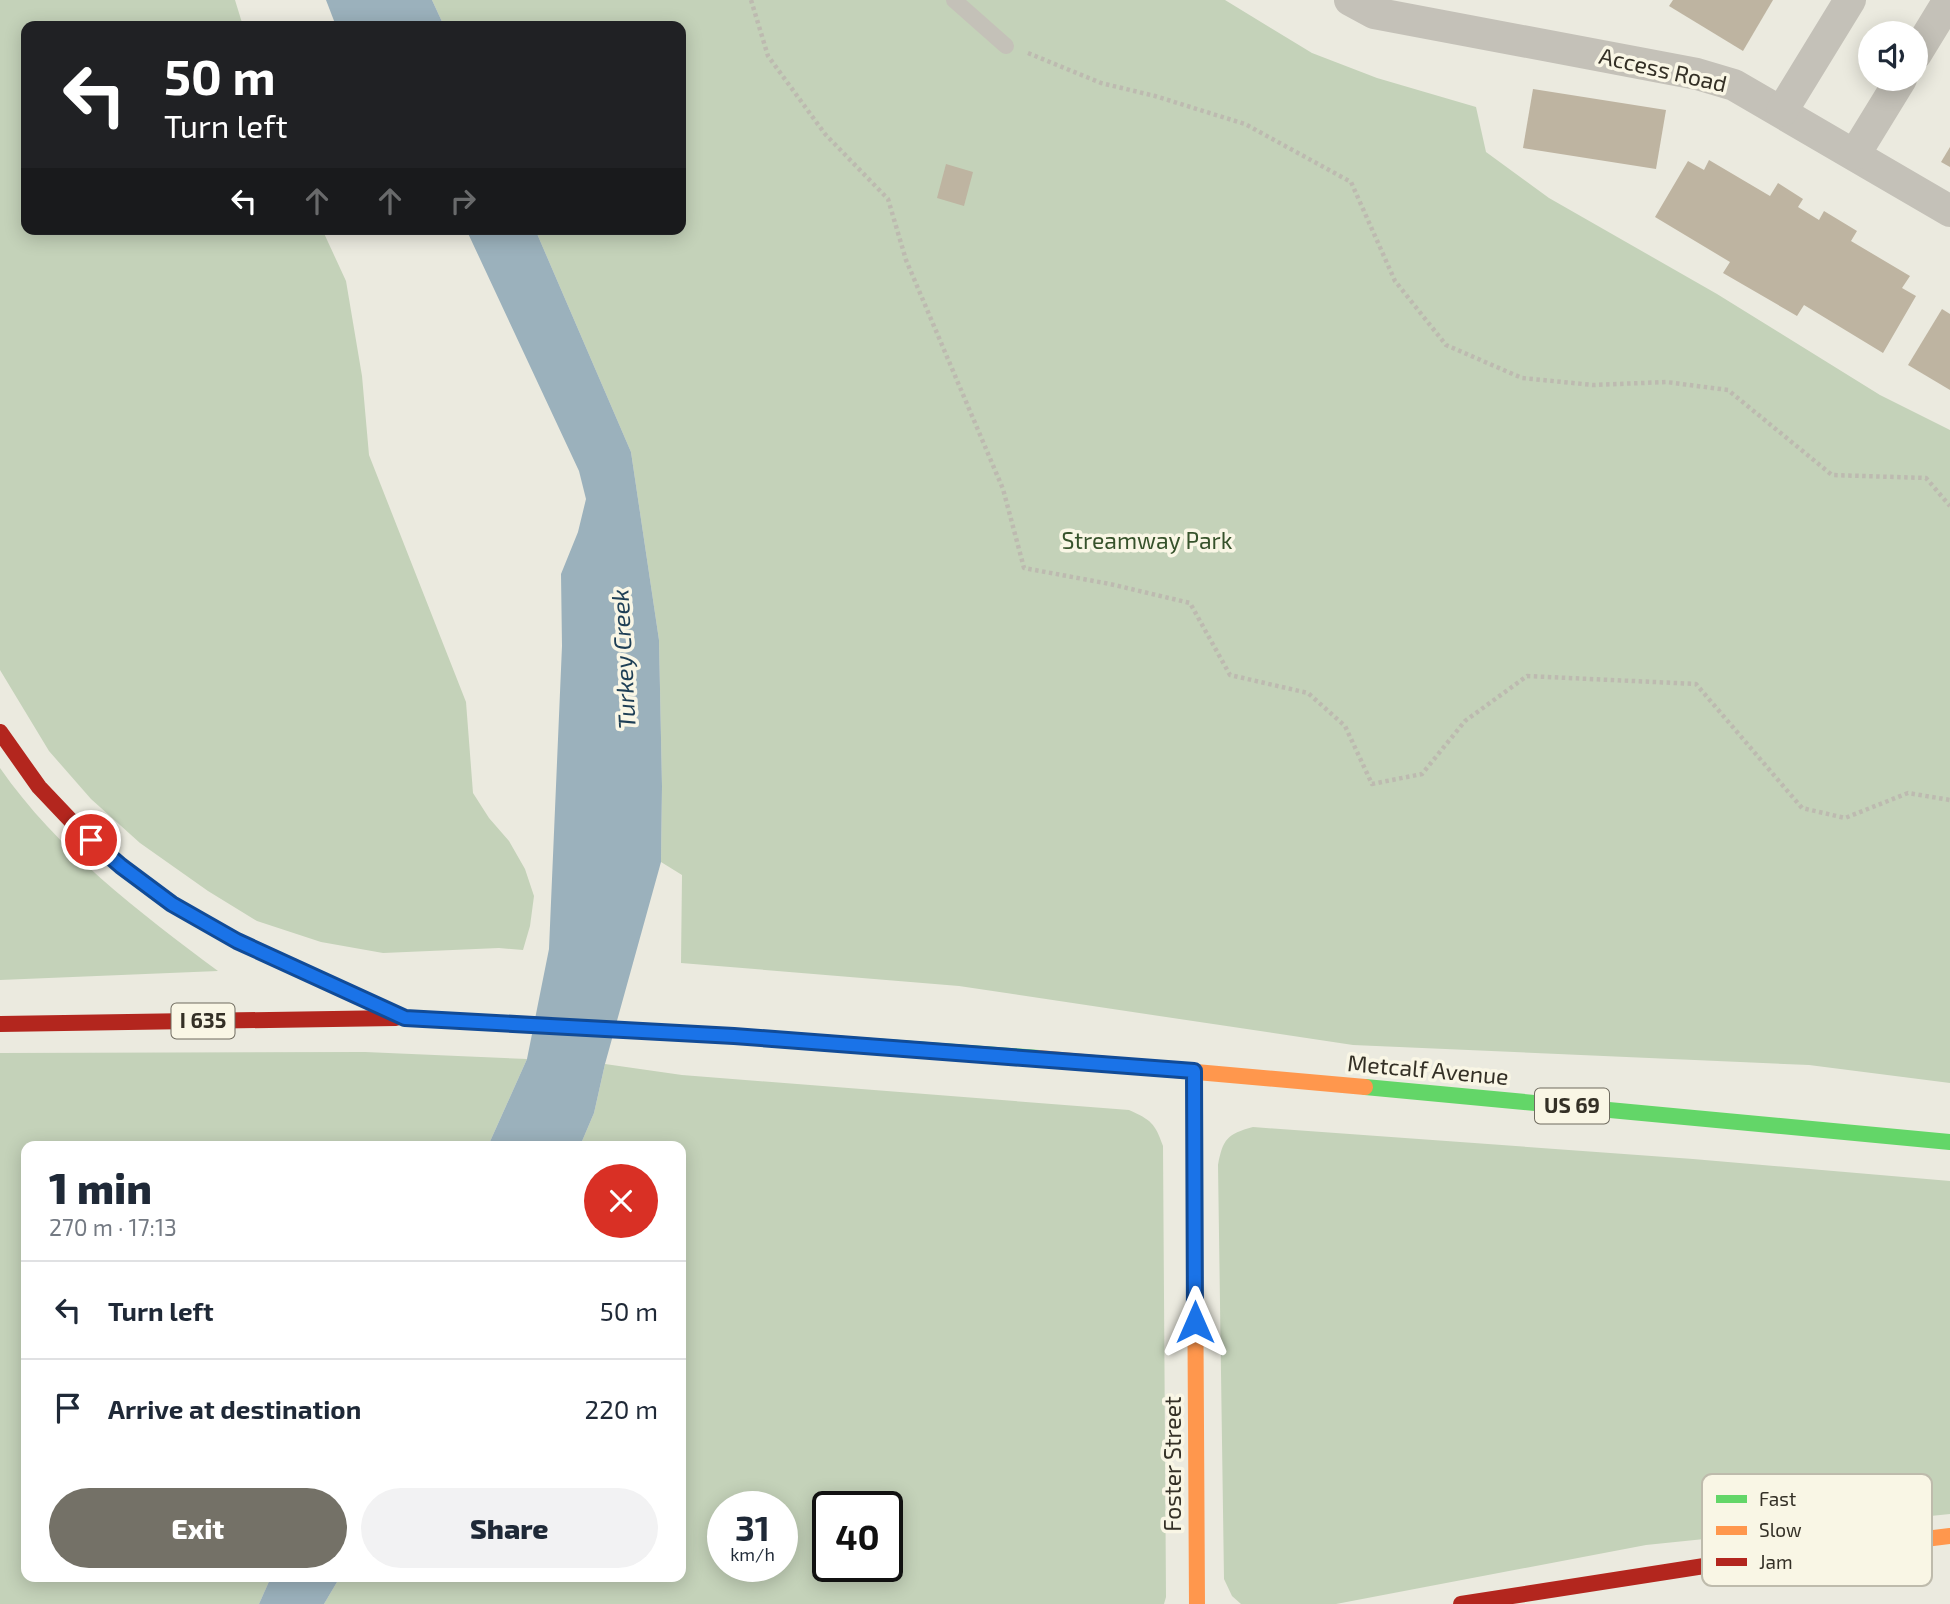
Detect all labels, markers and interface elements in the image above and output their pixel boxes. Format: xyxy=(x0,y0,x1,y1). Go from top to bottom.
map controls xyxy=(1858,21,1928,91)
button: sound xyxy=(1858,21,1928,91)
street label: Access Road xyxy=(1597,41,1730,97)
text: 50 m xyxy=(164,46,276,105)
icon: left xyxy=(49,49,140,140)
text: Turn left xyxy=(164,106,288,144)
icon: left xyxy=(225,182,263,220)
icon: ahead xyxy=(298,182,336,220)
icon: ahead xyxy=(371,182,409,220)
icon: right xyxy=(444,182,482,220)
park label: Streamway Park xyxy=(1062,526,1233,554)
water label: Turkey Creek xyxy=(604,589,641,730)
pin xyxy=(61,810,121,870)
icon: arrive xyxy=(72,821,110,859)
road number: I 635 xyxy=(172,1004,234,1038)
street label: Metcalf Avenue xyxy=(1346,1048,1510,1090)
road number: US 69 xyxy=(1535,1088,1609,1124)
text: 1 min xyxy=(49,1162,152,1212)
button: close xyxy=(584,1164,658,1238)
text: 270 m · 17:13 xyxy=(49,1213,177,1241)
position arrow xyxy=(1158,1285,1232,1359)
icon: left xyxy=(49,1291,87,1329)
text: Turn left xyxy=(108,1295,214,1326)
text: 50 m xyxy=(600,1295,658,1326)
icon: arrive xyxy=(49,1389,87,1427)
text: Arrive at destination xyxy=(108,1393,361,1424)
text: 220 m xyxy=(585,1393,658,1424)
street label: Foster Street xyxy=(1158,1396,1186,1532)
legend xyxy=(1702,1474,1932,1586)
text: Fast xyxy=(1759,1487,1796,1510)
button: Exit xyxy=(49,1488,347,1568)
button: Share xyxy=(361,1488,658,1568)
speed limit sign: 40 xyxy=(812,1491,903,1582)
text: 31 xyxy=(735,1506,770,1548)
text: Slow xyxy=(1759,1518,1802,1541)
text: km/h xyxy=(730,1543,775,1565)
text: Jam xyxy=(1759,1550,1793,1573)

